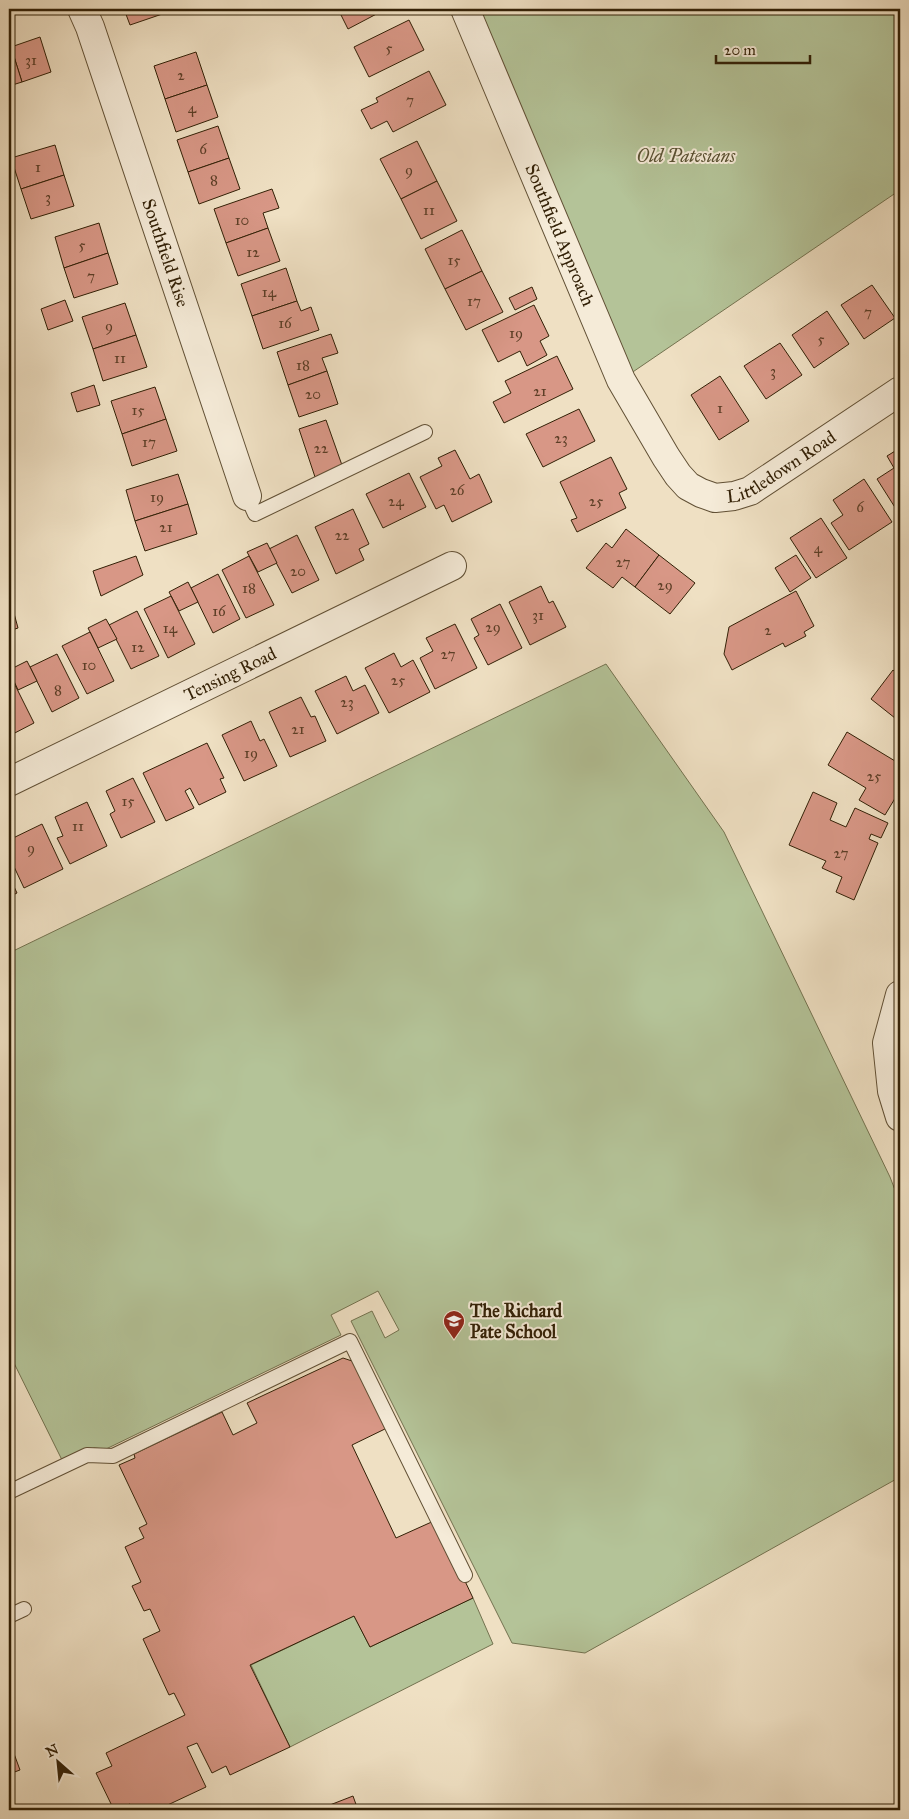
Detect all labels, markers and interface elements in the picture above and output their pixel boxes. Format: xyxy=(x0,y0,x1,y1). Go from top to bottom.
scale bar xyxy=(716,32,810,64)
house number: 5 xyxy=(386,39,393,57)
text: 20 m xyxy=(724,41,756,59)
house number: 31 xyxy=(25,51,37,69)
house number: 2 xyxy=(177,66,185,84)
house number: 7 xyxy=(406,91,414,109)
house number: 4 xyxy=(188,99,197,117)
house number: 6 xyxy=(199,140,208,158)
park label: Old Patesians xyxy=(637,145,736,167)
house number: 1 xyxy=(35,158,41,176)
street label: Southfield Approach xyxy=(520,160,600,309)
house number: 9 xyxy=(405,161,413,179)
house number: 8 xyxy=(210,171,218,189)
house number: 3 xyxy=(45,188,51,206)
street label: Southfield Rise xyxy=(137,196,194,310)
house number: 11 xyxy=(423,201,435,219)
house number: 10 xyxy=(235,211,249,229)
house number: 5 xyxy=(79,236,86,254)
house number: 12 xyxy=(246,243,260,261)
house number: 15 xyxy=(448,251,460,269)
house number: 7 xyxy=(87,267,95,285)
house number: 14 xyxy=(262,283,277,301)
house number: 17 xyxy=(467,292,481,310)
house number: 7 xyxy=(864,303,872,321)
house number: 16 xyxy=(278,314,293,332)
house number: 9 xyxy=(105,317,113,335)
house number: 19 xyxy=(509,324,523,342)
house number: 5 xyxy=(818,330,825,348)
house number: 11 xyxy=(114,349,126,367)
house number: 18 xyxy=(296,356,310,374)
house number: 3 xyxy=(770,362,776,380)
house number: 21 xyxy=(533,382,547,400)
house number: 20 xyxy=(305,385,321,403)
house number: 1 xyxy=(717,399,723,417)
house number: 15 xyxy=(132,401,144,419)
street label: Littledown Road xyxy=(725,426,840,508)
house number: 23 xyxy=(554,429,568,447)
house number: 17 xyxy=(142,433,156,451)
house number: 22 xyxy=(314,439,329,457)
house number: 26 xyxy=(449,481,466,499)
house number: 19 xyxy=(150,488,164,506)
house number: 24 xyxy=(388,492,405,510)
house number: 25 xyxy=(589,492,603,510)
house number: 6 xyxy=(856,498,865,516)
house number: 21 xyxy=(159,518,173,536)
house number: 22 xyxy=(335,526,350,544)
house number: 4 xyxy=(814,539,823,557)
house number: 27 xyxy=(616,553,631,571)
house number: 20 xyxy=(290,562,306,580)
house number: 29 xyxy=(657,576,673,594)
house number: 18 xyxy=(242,579,256,597)
house number: 16 xyxy=(212,602,227,620)
house number: 31 xyxy=(532,606,544,624)
house number: 29 xyxy=(485,618,501,636)
house number: 14 xyxy=(163,619,178,637)
house number: 2 xyxy=(764,621,772,639)
house number: 12 xyxy=(131,638,145,656)
street label: Tensing Road xyxy=(180,642,280,706)
house number: 27 xyxy=(441,645,456,663)
house number: 10 xyxy=(82,656,96,674)
house number: 25 xyxy=(391,671,405,689)
house number: 8 xyxy=(54,681,62,699)
house number: 23 xyxy=(340,693,354,711)
house number: 21 xyxy=(291,720,305,738)
house number: 19 xyxy=(244,744,258,762)
house number: 25 xyxy=(867,767,881,785)
house number: 15 xyxy=(122,792,134,810)
house number: 11 xyxy=(72,817,84,835)
house number: 9 xyxy=(27,839,35,857)
house number: 27 xyxy=(834,844,849,862)
place label: The Richard Pate School xyxy=(469,1300,563,1343)
school or university icon: The Richard Pate School xyxy=(442,1309,466,1340)
north arrow xyxy=(32,1736,82,1786)
text: N xyxy=(43,1741,62,1761)

